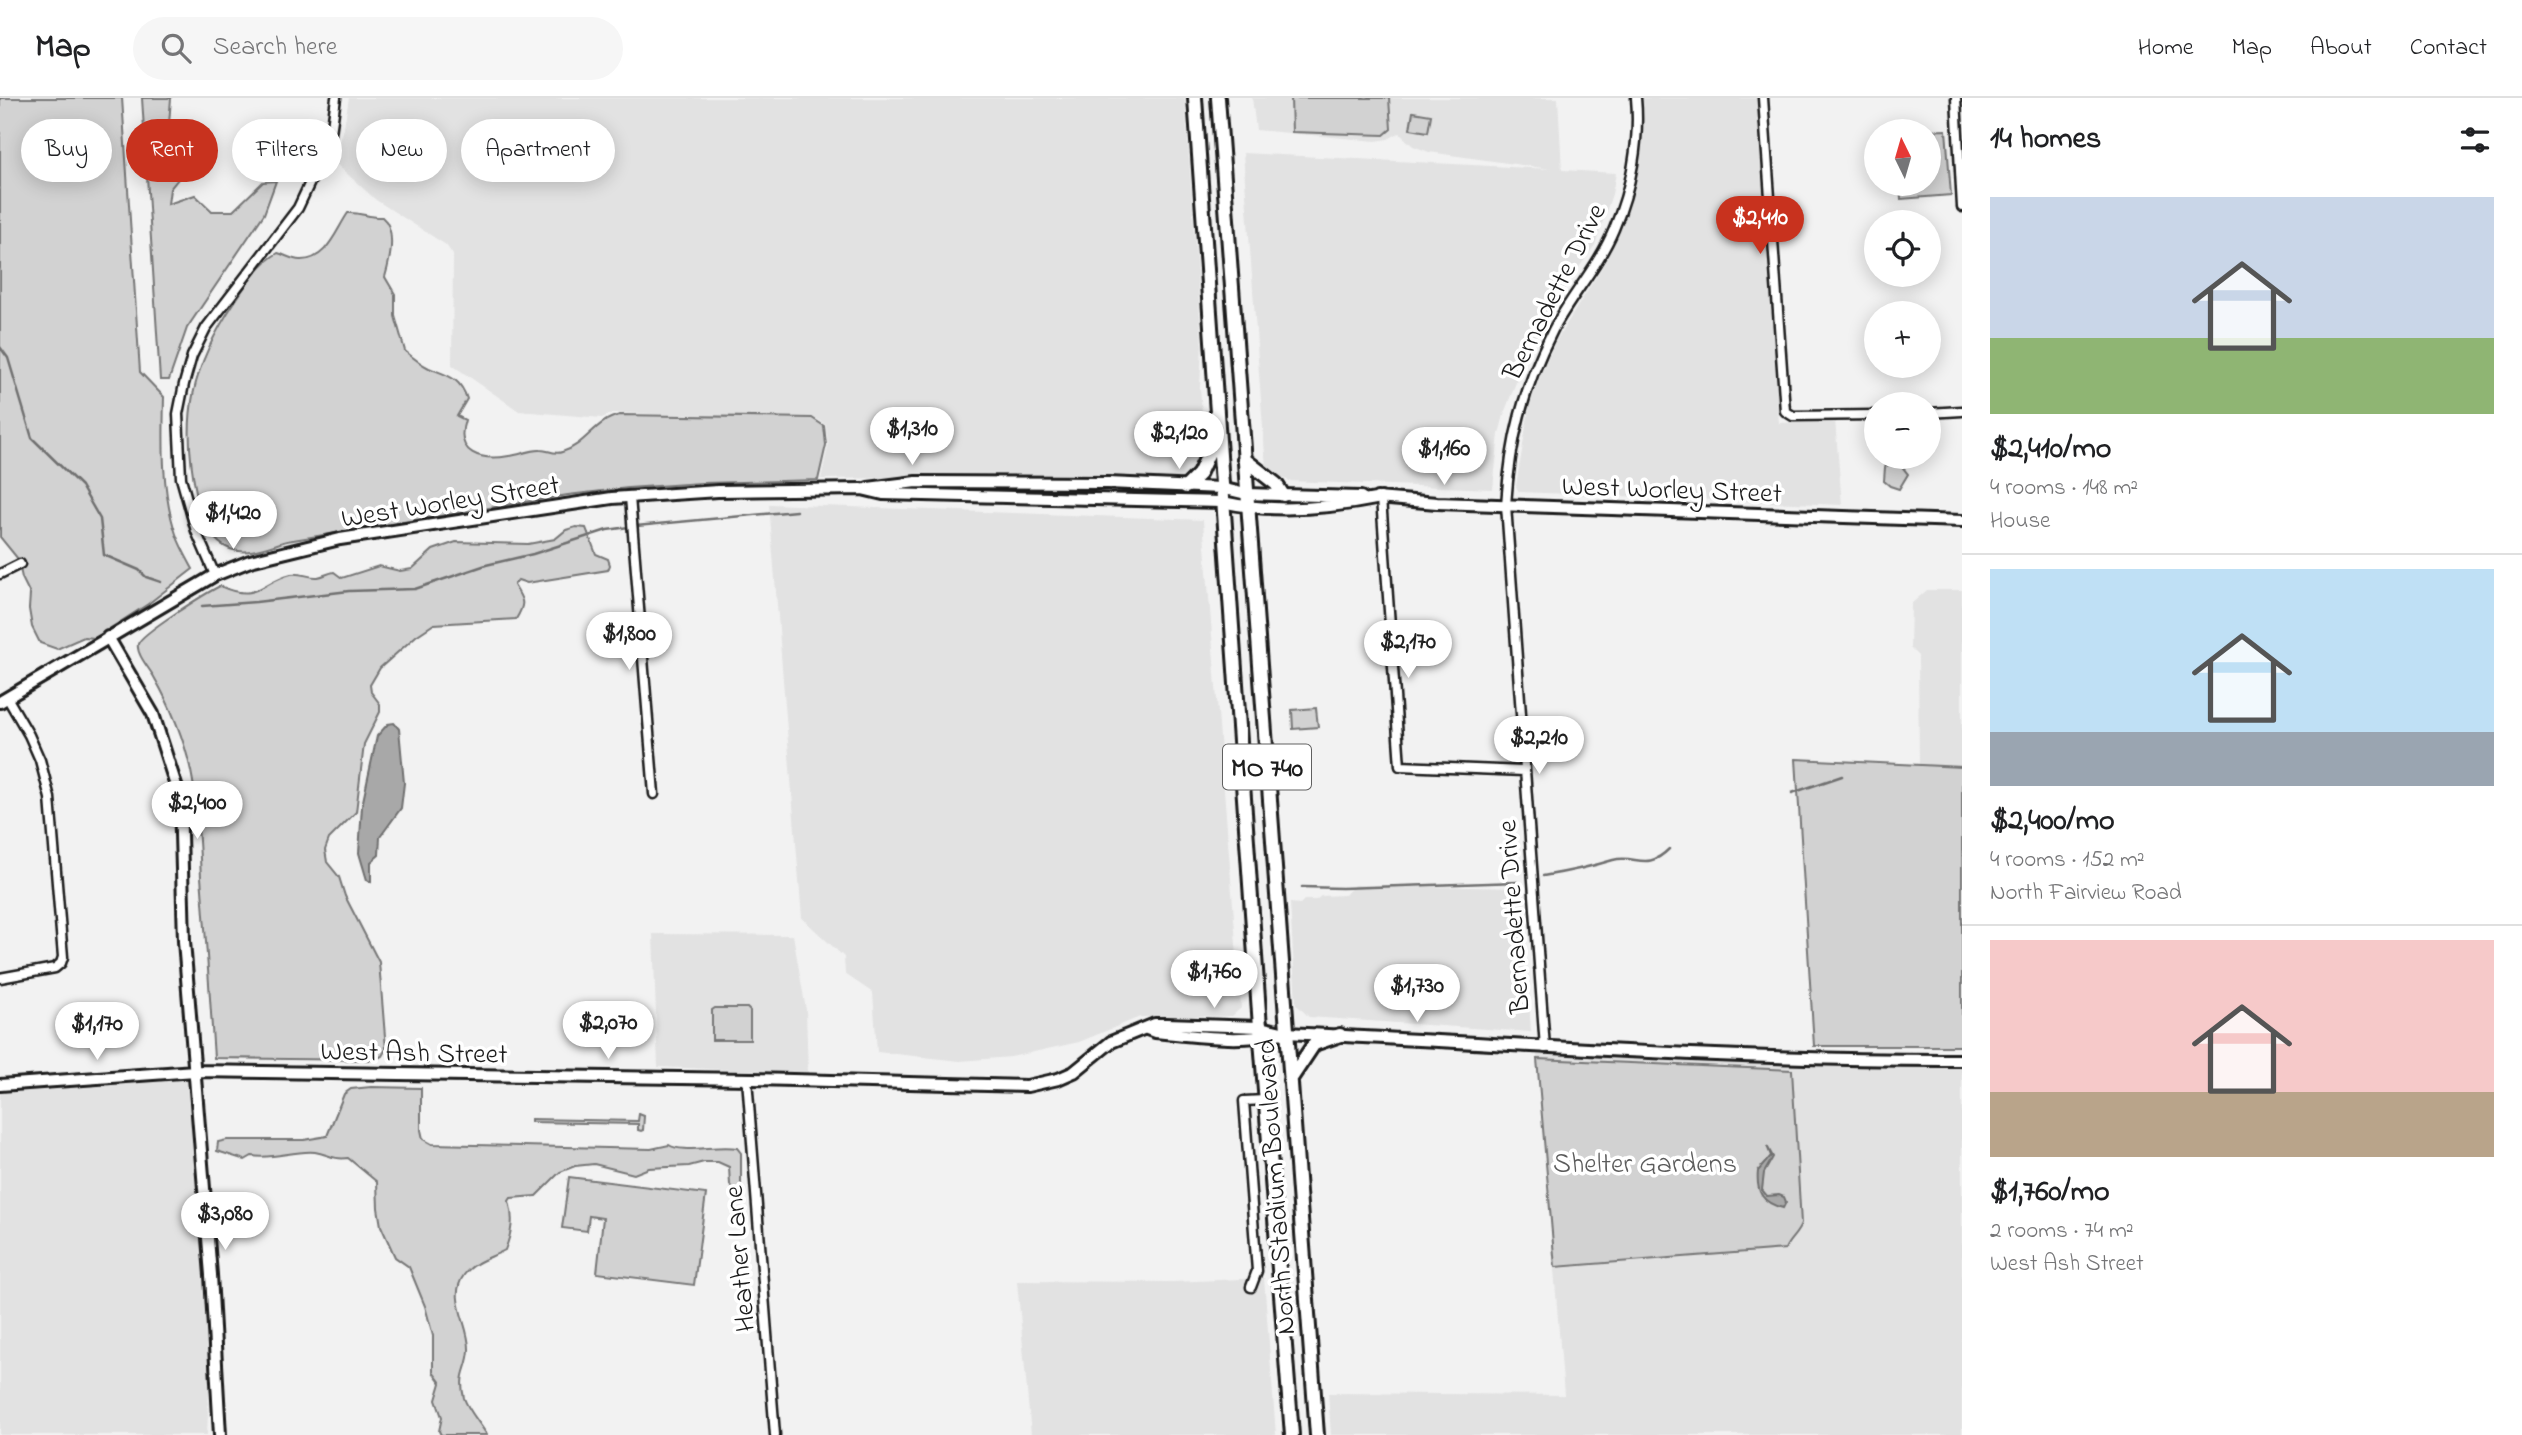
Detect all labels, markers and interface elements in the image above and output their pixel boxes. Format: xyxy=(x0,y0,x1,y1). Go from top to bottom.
search box xyxy=(133,17,623,80)
text: Map xyxy=(35,24,91,72)
icon: search xyxy=(157,29,195,67)
text: Search here xyxy=(213,29,337,67)
text: Home xyxy=(2138,31,2194,66)
text: Map xyxy=(2232,31,2272,66)
text: About xyxy=(2310,31,2372,66)
text: Contact xyxy=(2410,31,2487,66)
text: 14 homes xyxy=(1990,118,2101,162)
chip: Buy xyxy=(21,119,112,182)
chip: Rent xyxy=(126,119,218,182)
chip: Filters xyxy=(232,119,342,182)
chip: New xyxy=(356,119,447,182)
chip: Apartment xyxy=(461,119,615,182)
north arrow xyxy=(1864,119,1941,196)
map controls xyxy=(1864,119,1941,469)
icon: filters xyxy=(2456,121,2494,159)
street label: Bernadette Drive xyxy=(1493,196,1619,389)
pin: $2,410 xyxy=(1703,197,1817,256)
text: $2,410 xyxy=(1732,202,1788,235)
button: locate xyxy=(1864,210,1941,287)
icon: home xyxy=(2179,243,2305,369)
button: + xyxy=(1864,301,1941,378)
button: − xyxy=(1864,392,1941,469)
pin: $1,310 xyxy=(855,408,969,467)
pin: $2,120 xyxy=(1122,412,1236,471)
text: $1,310 xyxy=(886,413,938,446)
text: $2,120 xyxy=(1150,417,1208,450)
pin: $1,160 xyxy=(1387,428,1501,487)
text: $2,410/mo xyxy=(1990,428,2111,472)
text: $1,160 xyxy=(1418,433,1470,466)
street label: West Worley Street xyxy=(339,466,563,541)
street label: West Worley Street xyxy=(1561,467,1783,516)
text: 4 rooms · 148 m² xyxy=(1990,472,2138,505)
pin: $1,420 xyxy=(176,491,290,551)
text: $1,420 xyxy=(205,497,261,530)
text: House xyxy=(1990,505,2050,538)
pin: $1,800 xyxy=(572,612,686,672)
icon: home xyxy=(2179,615,2305,741)
text: $1,800 xyxy=(602,618,656,651)
pin: $2,170 xyxy=(1351,620,1465,680)
text: $2,170 xyxy=(1380,626,1436,659)
pin: $2,210 xyxy=(1482,716,1596,776)
text: $2,210 xyxy=(1510,722,1568,755)
road number: MO 740 xyxy=(1223,744,1311,790)
pin: $2,400 xyxy=(140,782,254,841)
text: $2,400 xyxy=(168,787,226,820)
text: $2,400/mo xyxy=(1990,800,2115,844)
street label: Bernadette Drive xyxy=(1488,818,1543,1016)
text: 4 rooms · 152 m² xyxy=(1990,844,2145,877)
text: North Fairview Road xyxy=(1990,877,2182,910)
pin: $1,760 xyxy=(1157,950,1271,1010)
text: $1,760 xyxy=(1187,956,1241,989)
pin: $1,730 xyxy=(1360,964,1474,1024)
text: $1,730 xyxy=(1390,970,1444,1003)
icon: home xyxy=(2179,986,2305,1112)
pin: $1,170 xyxy=(40,1002,154,1062)
pin: $2,070 xyxy=(551,1002,665,1061)
text: $2,070 xyxy=(579,1007,637,1040)
text: $1,170 xyxy=(71,1008,123,1041)
street label: West Ash Street xyxy=(320,1032,508,1077)
street label: North Stadium Boulevard xyxy=(1247,1037,1308,1336)
park label: Shelter Gardens xyxy=(1553,1145,1737,1186)
text: $1,760/mo xyxy=(1990,1171,2110,1215)
street label: Heather Lane xyxy=(715,1183,768,1334)
pin: $3,080 xyxy=(168,1192,282,1252)
text: $3,080 xyxy=(197,1198,253,1231)
text: 2 rooms · 74 m² xyxy=(1990,1215,2134,1248)
text: West Ash Street xyxy=(1990,1248,2144,1281)

